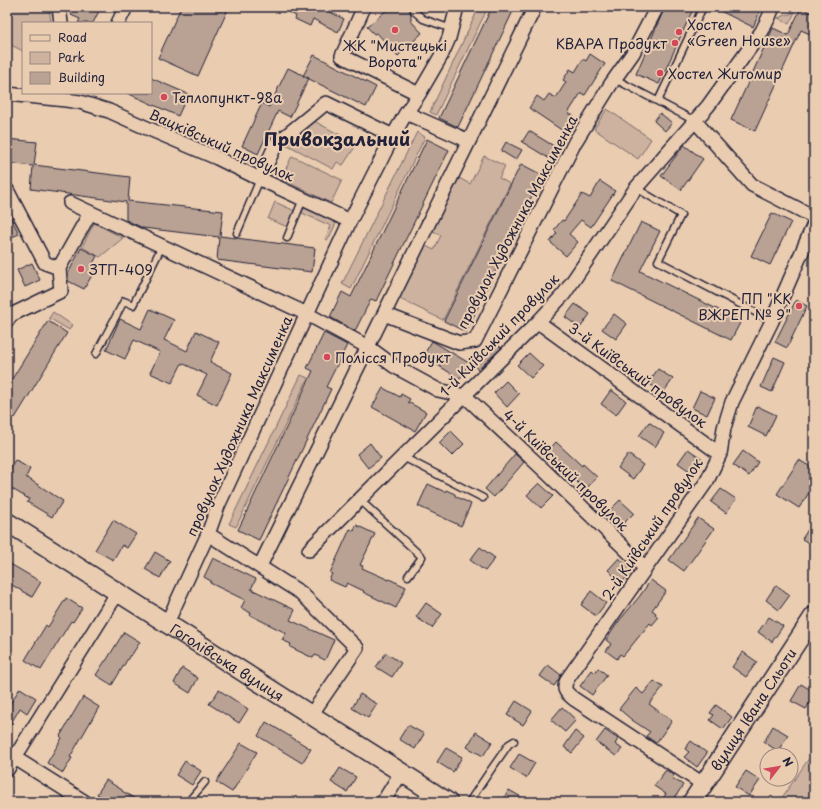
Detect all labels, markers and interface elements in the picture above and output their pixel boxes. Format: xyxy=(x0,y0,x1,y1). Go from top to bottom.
place label: Хостел «Green House» xyxy=(687,14,791,51)
legend xyxy=(22,22,152,94)
marker: ЖК "Мистецькі Ворота" xyxy=(390,25,400,35)
marker: Хостел «Green House» xyxy=(674,27,684,37)
text: Road xyxy=(58,28,87,46)
place label: КВАРА Продукт xyxy=(556,33,667,54)
place label: ЖК "Мистецькі Ворота" xyxy=(342,35,447,72)
marker: КВАРА Продукт xyxy=(670,38,680,48)
text: Park xyxy=(58,48,85,66)
place label: Хостел Житомир xyxy=(668,63,782,84)
text: Building xyxy=(58,68,105,86)
marker: Хостел Житомир xyxy=(655,68,665,78)
place label: Теплопункт-98а xyxy=(172,87,282,108)
marker: Теплопункт-98а xyxy=(159,92,169,102)
street label: Вацківський провулок xyxy=(146,104,299,187)
street label: провулок Художника Максименка xyxy=(452,111,583,333)
district label: Привокзальний xyxy=(264,125,410,152)
place label: ЗТП-409 xyxy=(89,259,153,280)
marker: ЗТП-409 xyxy=(76,264,86,274)
street label: 1-й Київський провулок xyxy=(434,268,564,401)
place label: ПП "КК ВЖРЕП № 9" xyxy=(698,288,791,325)
marker: ПП "КК ВЖРЕП № 9" xyxy=(794,301,804,311)
street label: провулок Художника Максименка xyxy=(181,312,297,540)
street label: 3-й Київський провулок xyxy=(564,317,712,433)
place label: Полісся Продукт xyxy=(335,347,451,368)
marker: Полісся Продукт xyxy=(322,352,332,362)
street label: 4-й Київський провулок xyxy=(499,404,634,536)
street label: 2-й Київський провулок xyxy=(596,453,708,604)
street label: Гоголівська вулиця xyxy=(166,618,288,706)
street label: вулиця Івана Сльоти xyxy=(705,644,801,775)
north arrow xyxy=(759,747,799,787)
text: N xyxy=(778,753,798,770)

